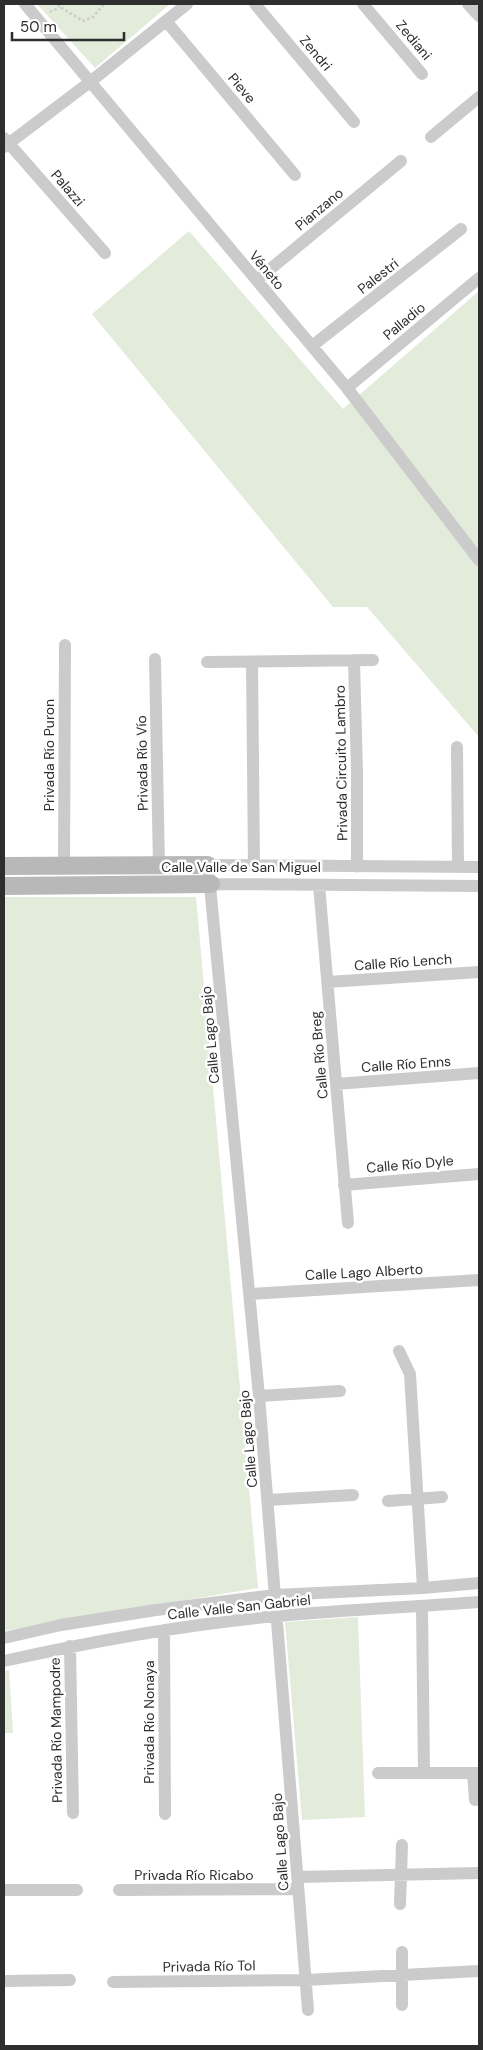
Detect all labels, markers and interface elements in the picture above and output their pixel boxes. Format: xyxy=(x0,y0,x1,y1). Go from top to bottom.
scale bar xyxy=(12,10,125,42)
street label: Zediani xyxy=(392,16,436,64)
text: 50 m xyxy=(20,17,57,37)
street label: Zendri xyxy=(296,32,336,74)
street label: Pieve xyxy=(224,69,260,107)
street label: Palazzi xyxy=(47,166,89,210)
street label: Pianzano xyxy=(291,184,347,234)
street label: Véneto xyxy=(245,247,289,293)
street label: Palestri xyxy=(354,254,402,298)
street label: Palladio xyxy=(379,298,429,344)
street label: Privada Circuito Lambro xyxy=(331,685,351,841)
street label: Privada Río Puron xyxy=(40,699,58,811)
street label: Privada Río Vío xyxy=(132,715,152,811)
street label: Calle Valle de San Miguel xyxy=(161,858,321,876)
street label: Calle Río Lench xyxy=(353,950,453,974)
street label: Calle Lago Bajo xyxy=(197,985,223,1085)
street label: Calle Río Breg xyxy=(306,1010,332,1100)
street label: Calle Río Enns xyxy=(360,1052,452,1076)
street label: Calle Río Dyle xyxy=(366,1151,454,1177)
street label: Calle Lago Alberto xyxy=(305,1260,423,1284)
street label: Calle Lago Bajo xyxy=(235,1389,261,1489)
street label: Calle Valle San Gabriel xyxy=(167,1591,311,1623)
street label: Privada Río Mampodre xyxy=(46,1657,66,1803)
street label: Privada Río Nonaya xyxy=(140,1660,158,1784)
street label: Calle Lago Bajo xyxy=(268,1793,292,1891)
street label: Privada Río Ricabo xyxy=(134,1866,254,1884)
street label: Privada Río Tol xyxy=(162,1956,256,1976)

